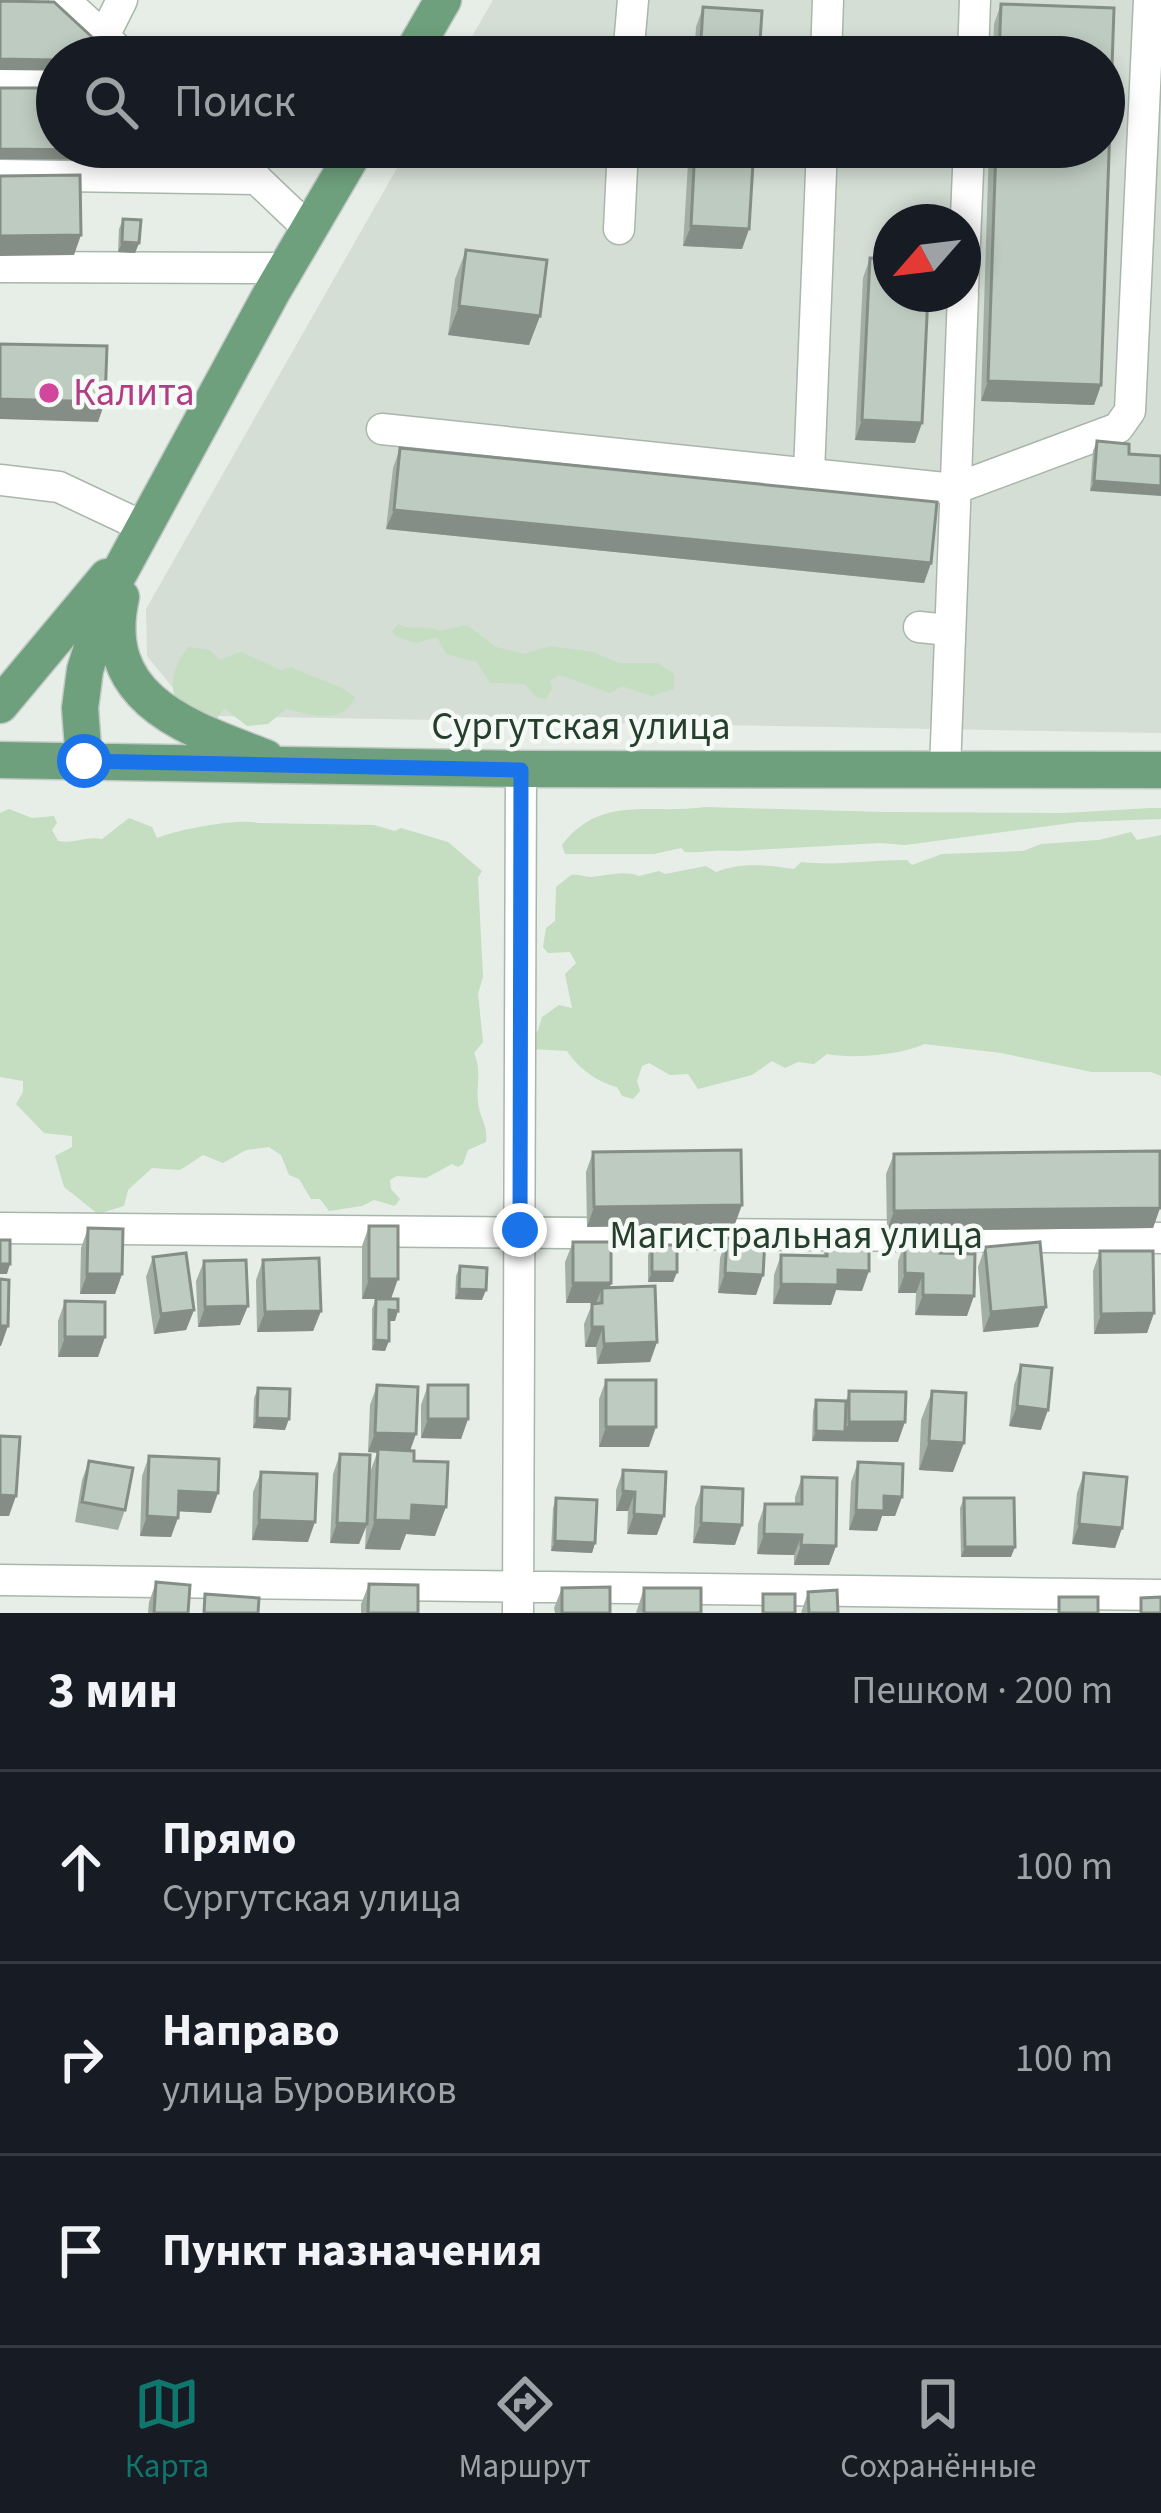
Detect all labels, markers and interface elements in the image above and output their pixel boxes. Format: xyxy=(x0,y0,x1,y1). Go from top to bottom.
search box xyxy=(36,36,1125,168)
icon: search xyxy=(78,69,144,135)
text: Поиск xyxy=(174,70,296,134)
north arrow xyxy=(873,204,981,312)
place label: Калита xyxy=(73,365,195,421)
marker: Калита xyxy=(36,380,62,406)
street label: Сургутская улица xyxy=(431,699,731,755)
route start xyxy=(57,734,111,788)
route end xyxy=(493,1203,547,1257)
street label: Магистральная улица xyxy=(609,1208,983,1264)
text: 3 мин xyxy=(48,1655,178,1727)
text: Пешком · 200 m xyxy=(851,1663,1113,1719)
text: Прямо xyxy=(162,1807,296,1871)
icon: ahead xyxy=(48,1834,114,1900)
text: 100 m xyxy=(1015,1839,1113,1895)
text: Сургутская улица xyxy=(162,1871,461,1927)
text: Направо xyxy=(162,1999,340,2063)
icon: right xyxy=(48,2026,114,2092)
text: 100 m xyxy=(1015,2031,1113,2087)
text: улица Буровиков xyxy=(162,2063,457,2119)
icon: arrive xyxy=(48,2218,114,2284)
text: Пункт назначения xyxy=(162,2219,542,2283)
tab: Карта xyxy=(125,2371,209,2490)
tab: Маршрут xyxy=(459,2371,591,2490)
tab: Сохранённые xyxy=(840,2371,1036,2490)

